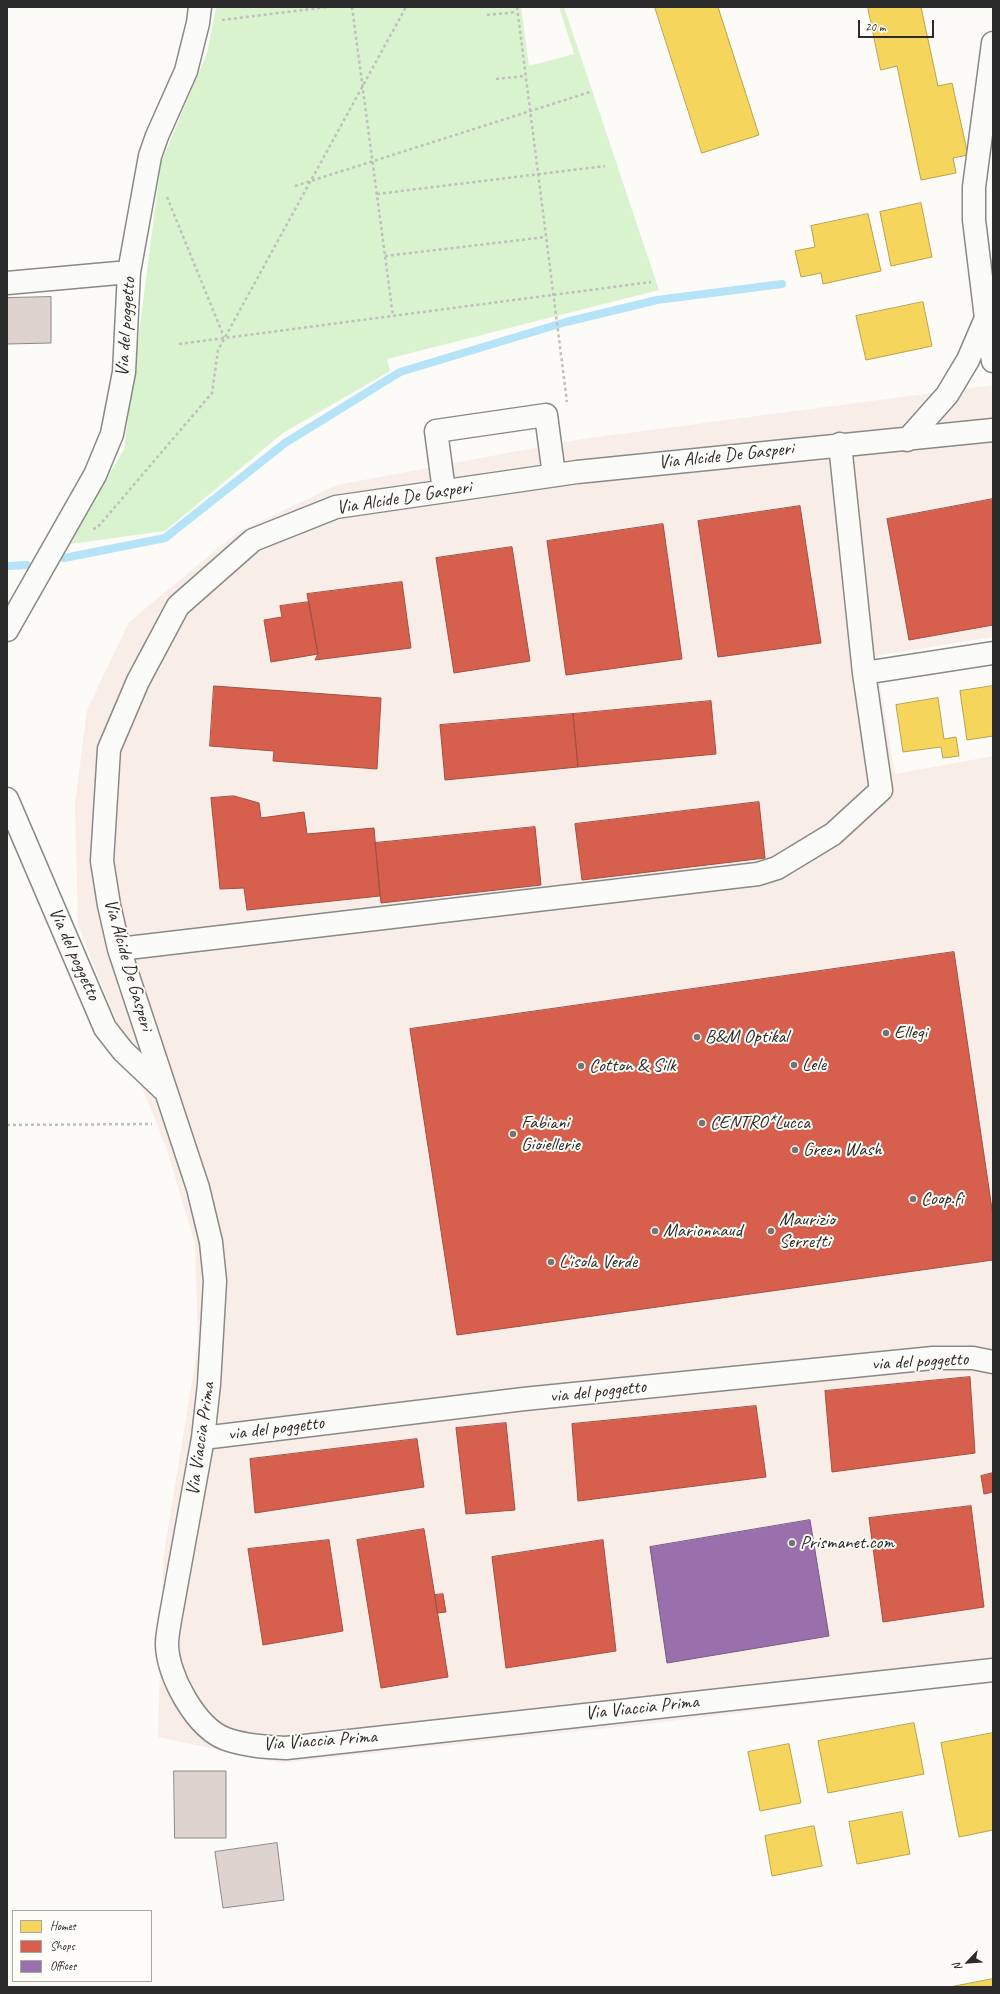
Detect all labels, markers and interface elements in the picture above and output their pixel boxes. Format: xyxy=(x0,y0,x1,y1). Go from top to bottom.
scale bar xyxy=(860,12,936,38)
text: 20 m xyxy=(865,19,885,35)
street label: Via del poggetto xyxy=(111,277,141,377)
street label: Via Alcide De Gasperi xyxy=(657,438,795,474)
street label: Via Alcide De Gasperi xyxy=(335,476,473,520)
street label: Via Alcide De Gasperi xyxy=(98,896,158,1034)
street label: Via del poggetto xyxy=(43,904,105,1004)
place label: Ellegi xyxy=(894,1022,927,1044)
place label: B&M Optikal xyxy=(705,1026,788,1048)
marker: Ellegi xyxy=(881,1028,891,1038)
marker: B&M Optikal xyxy=(692,1032,702,1042)
place label: Lele xyxy=(802,1054,826,1076)
place label: Cotton & Silk xyxy=(589,1055,676,1077)
marker: Lele xyxy=(789,1060,799,1070)
marker: Cotton & Silk xyxy=(576,1061,586,1071)
place label: Fabiani Gioiellerie xyxy=(521,1112,580,1156)
place label: CENTRO*Lucca xyxy=(710,1112,810,1134)
marker: CENTRO*Lucca xyxy=(697,1118,707,1128)
marker: Fabiani Gioiellerie xyxy=(508,1129,518,1139)
place label: Green Wash xyxy=(803,1139,882,1161)
marker: Green Wash xyxy=(790,1145,800,1155)
place label: Coop.fi xyxy=(921,1188,963,1210)
marker: Coop.fi xyxy=(908,1194,918,1204)
place label: Maurizio Serretti xyxy=(779,1209,835,1253)
place label: Marionnaud xyxy=(663,1220,742,1242)
marker: Marionnaud xyxy=(650,1226,660,1236)
marker: Maurizio Serretti xyxy=(766,1226,776,1236)
place label: L'isola Verde xyxy=(559,1251,637,1273)
marker: L'isola Verde xyxy=(546,1257,556,1267)
street label: via del poggetto xyxy=(871,1348,969,1376)
street label: via del poggetto xyxy=(549,1376,647,1408)
street label: Via Viaccia Prima xyxy=(182,1381,220,1497)
street label: via del poggetto xyxy=(227,1412,325,1446)
place label: Prismanet.com xyxy=(800,1532,894,1554)
marker: Prismanet.com xyxy=(787,1538,797,1548)
street label: Via Viaccia Prima xyxy=(584,1691,700,1725)
street label: Via Viaccia Prima xyxy=(262,1726,378,1756)
legend xyxy=(12,1910,152,1982)
text: Homes xyxy=(50,1918,76,1934)
text: Shops xyxy=(50,1938,75,1954)
north arrow xyxy=(948,1942,988,1982)
text: Offices xyxy=(50,1958,76,1974)
text: N xyxy=(949,1961,965,1973)

